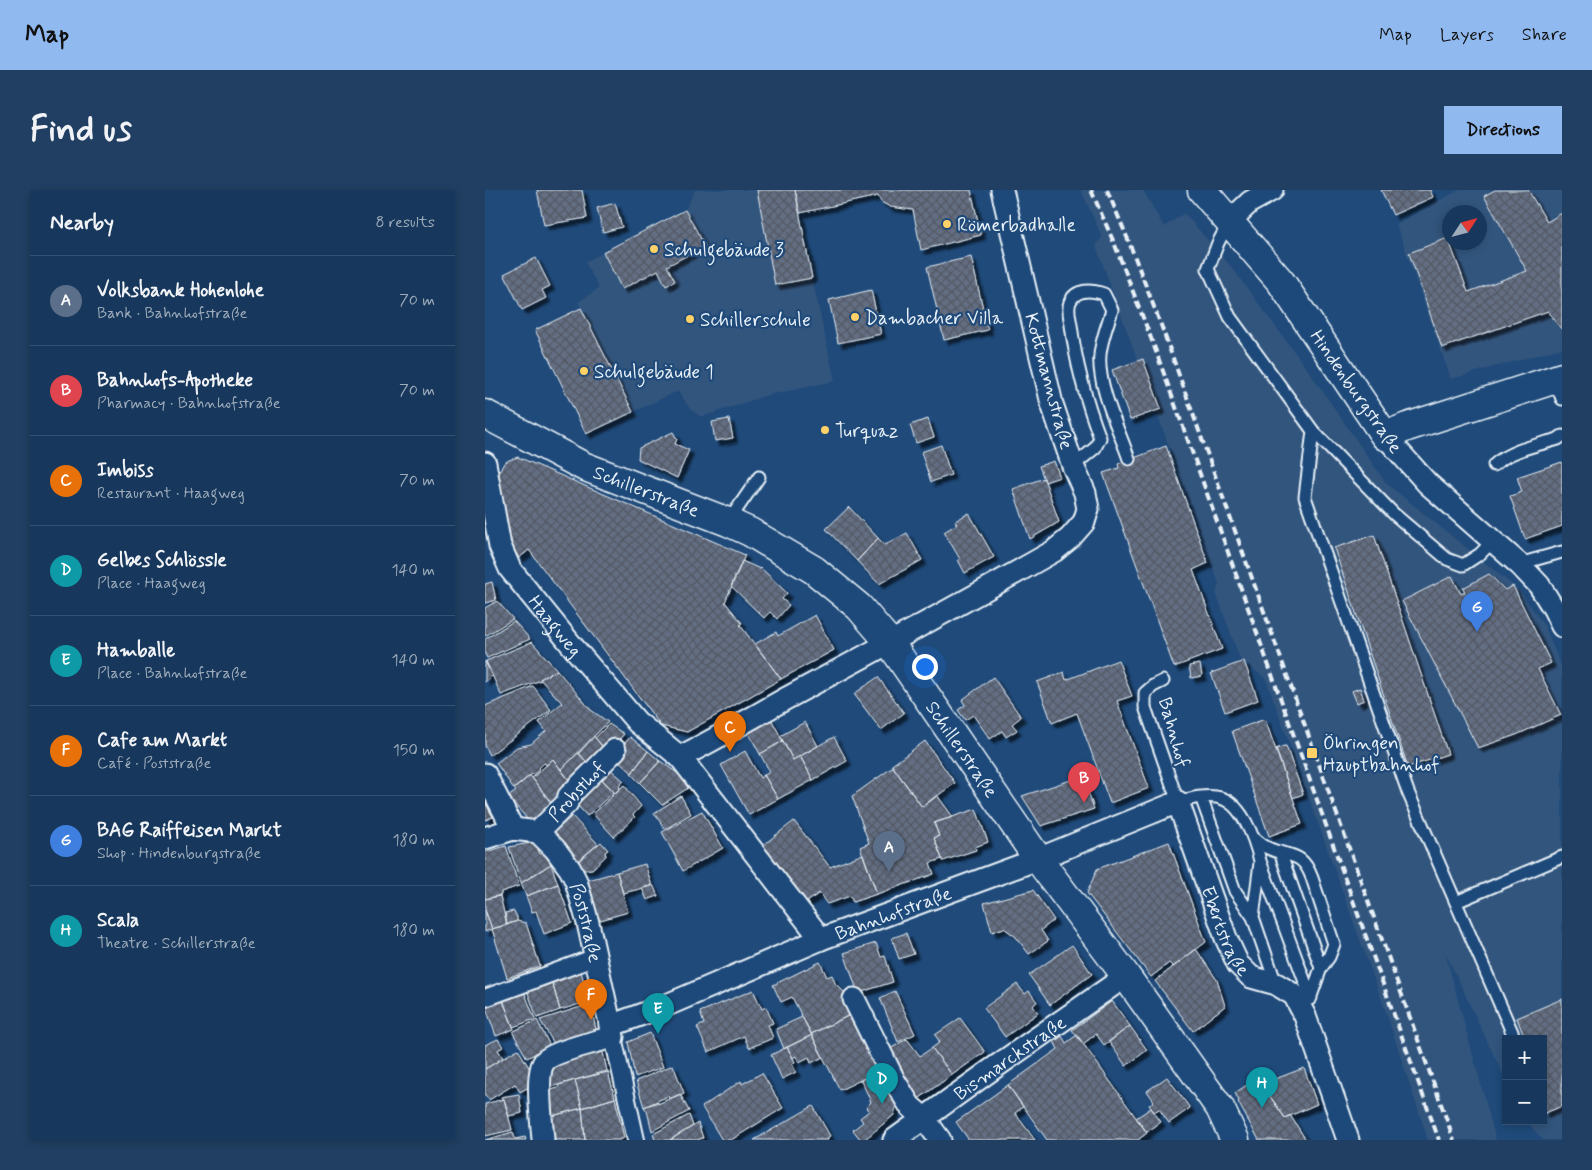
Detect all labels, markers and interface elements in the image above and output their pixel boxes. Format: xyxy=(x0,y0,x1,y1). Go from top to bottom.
text: Map xyxy=(25,20,69,51)
text: Map xyxy=(1379,23,1412,47)
text: Layers xyxy=(1440,23,1494,47)
text: Share xyxy=(1522,23,1567,47)
button: Directions xyxy=(1444,106,1562,154)
text: Find us xyxy=(30,107,132,153)
north arrow xyxy=(1442,205,1487,250)
text: Nearby xyxy=(50,209,114,237)
text: 8 results xyxy=(375,212,435,233)
place label: Römerbadhalle xyxy=(957,213,1076,238)
marker: Römerbadhalle xyxy=(941,218,953,230)
place label: Schulgebäude 3 xyxy=(664,238,784,266)
marker: Schulgebäude 3 xyxy=(648,243,660,255)
text: Volksbank Hohenlohe xyxy=(97,278,264,303)
text: A xyxy=(61,290,71,311)
text: 70 m xyxy=(399,290,435,311)
text: Bank · Bahnhofstraße xyxy=(97,303,247,324)
place label: Dambacher Villa xyxy=(865,306,1004,331)
place label: Schillerschule xyxy=(700,308,811,333)
street label: Kottmannstraße xyxy=(1018,310,1079,452)
marker: Dambacher Villa xyxy=(849,311,861,323)
marker: Schillerschule xyxy=(684,313,696,325)
street label: Hindenburgstraße xyxy=(1303,325,1408,459)
place label: Schulgebäude 1 xyxy=(594,360,714,388)
marker: Schulgebäude 1 xyxy=(578,365,590,377)
text: Bahnhofs-Apotheke xyxy=(97,368,253,393)
text: B xyxy=(61,380,71,401)
text: 70 m xyxy=(399,380,435,401)
text: Pharmacy · Bahnhofstraße xyxy=(97,393,281,414)
place label: Turquaz xyxy=(835,419,898,444)
marker: Turquaz xyxy=(819,424,831,436)
text: Imbiss xyxy=(97,458,154,483)
street label: Schillerstraße xyxy=(589,460,703,524)
text: C xyxy=(60,470,72,491)
text: 70 m xyxy=(399,470,435,491)
text: Restaurant · Haagweg xyxy=(97,483,245,504)
text: Gelbes Schlössle xyxy=(97,548,227,573)
text: D xyxy=(60,560,72,581)
text: 140 m xyxy=(391,560,435,581)
text: Place · Haagweg xyxy=(97,573,206,594)
street label: Haagweg xyxy=(522,590,587,663)
pin: G xyxy=(1461,591,1493,632)
text: Hamballe xyxy=(97,638,175,663)
text: E xyxy=(61,650,71,671)
text: 140 m xyxy=(391,650,435,671)
your location xyxy=(912,654,938,680)
text: Place · Bahnhofstraße xyxy=(97,663,247,684)
street label: Bahnhof xyxy=(1152,695,1195,770)
street label: Schillerstraße xyxy=(919,696,1003,803)
pin: C xyxy=(714,711,746,752)
text: Cafe am Markt xyxy=(97,728,227,753)
place label: Öhringen Hauptbahnhof xyxy=(1323,731,1440,778)
text: F xyxy=(62,740,70,761)
text: 150 m xyxy=(393,740,435,761)
marker: Öhringen Hauptbahnhof xyxy=(1305,746,1319,760)
text: Café · Poststraße xyxy=(97,753,211,774)
street label: Probsthof xyxy=(543,756,611,828)
pin: B xyxy=(1068,762,1100,803)
text: BAG Raiffeisen Markt xyxy=(97,818,282,843)
text: G xyxy=(61,830,71,851)
text: 180 m xyxy=(392,830,435,851)
pin: A xyxy=(873,831,905,872)
text: Shop · Hindenburgstraße xyxy=(97,843,261,864)
street label: Poststraße xyxy=(563,880,607,965)
street label: Bahnhofstraße xyxy=(832,881,955,947)
street label: Ebertstraße xyxy=(1195,883,1254,982)
text: Scala xyxy=(97,908,139,933)
text: H xyxy=(61,920,71,941)
text: 180 m xyxy=(392,920,435,941)
text: Theatre · Schillerstraße xyxy=(97,933,256,954)
pin: F xyxy=(575,979,607,1020)
pin: E xyxy=(642,993,674,1034)
street label: Bismarckstraße xyxy=(949,1011,1071,1107)
map controls xyxy=(1502,1035,1547,1125)
button: + xyxy=(1502,1035,1547,1080)
pin: D xyxy=(866,1063,898,1104)
pin: H xyxy=(1246,1067,1278,1108)
button: − xyxy=(1502,1080,1547,1125)

